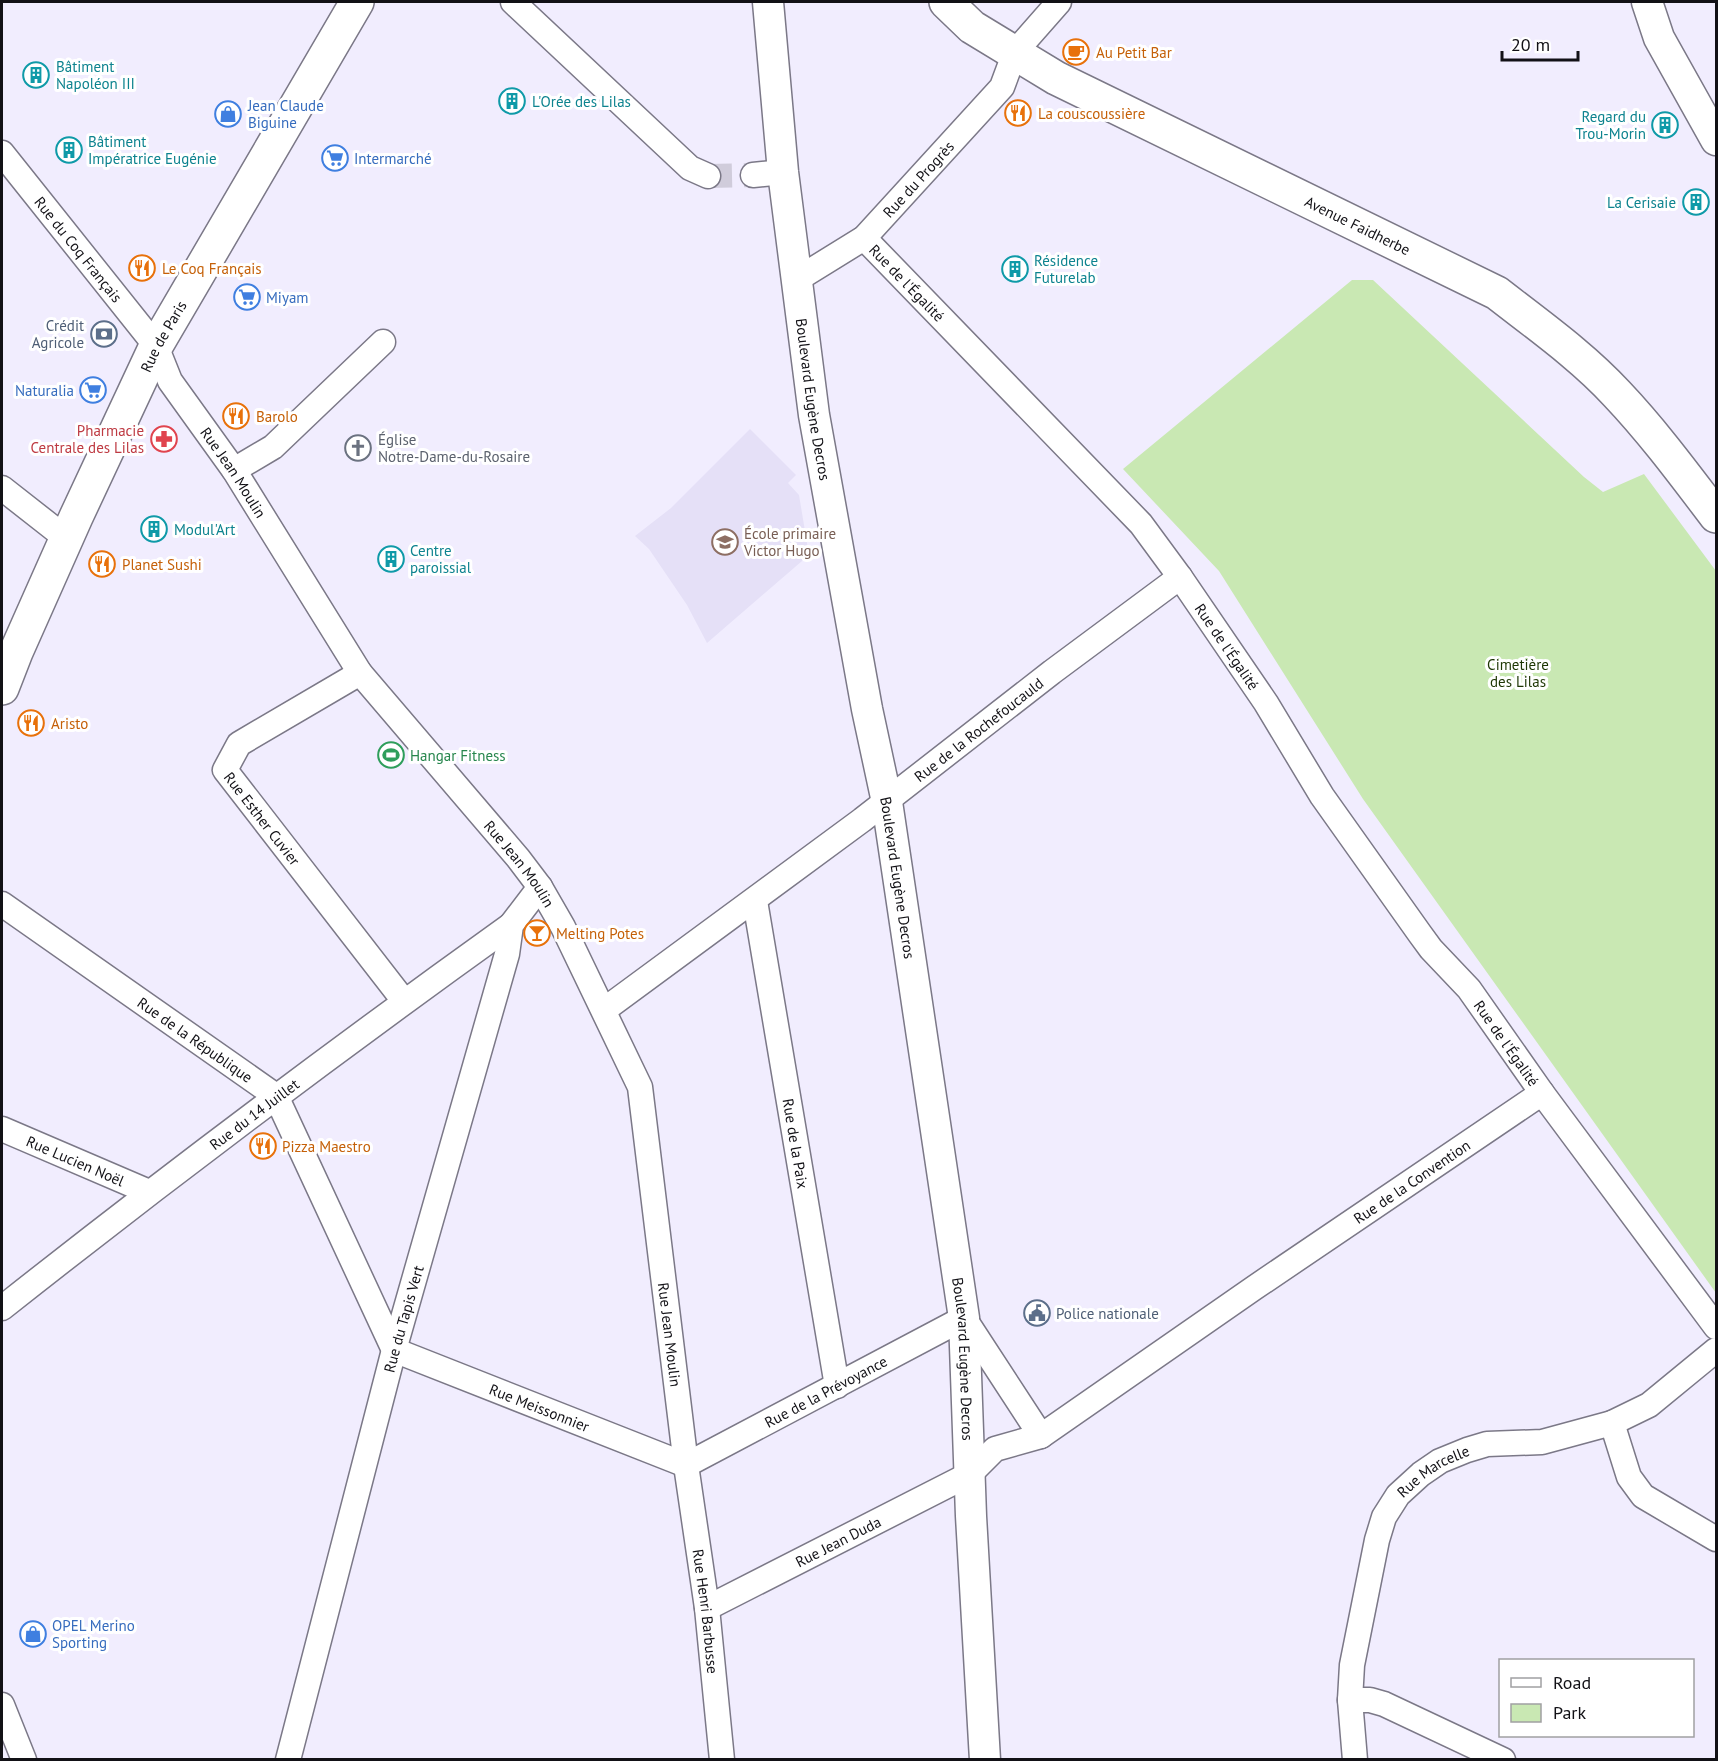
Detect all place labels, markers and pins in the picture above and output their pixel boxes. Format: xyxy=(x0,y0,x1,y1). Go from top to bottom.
cafe icon: Au Petit Bar xyxy=(1061,37,1091,67)
place label: Au Petit Bar xyxy=(1096,43,1172,62)
place label: Bâtiment Napoléon III xyxy=(56,57,135,93)
building icon: Bâtiment Napoléon III xyxy=(21,60,51,90)
building icon: L'Orée des Lilas xyxy=(497,86,527,116)
place label: L'Orée des Lilas xyxy=(532,92,631,111)
place label: Jean Claude Biguine xyxy=(247,96,324,132)
restaurant icon: La couscoussière xyxy=(1003,98,1033,128)
shop icon: Jean Claude Biguine xyxy=(213,99,243,129)
place label: La couscoussière xyxy=(1038,104,1145,123)
place label: Regard du Trou-Morin xyxy=(1575,107,1646,143)
building icon: Regard du Trou-Morin xyxy=(1650,110,1680,140)
place label: Bâtiment Impératrice Eugénie xyxy=(88,132,217,168)
building icon: Bâtiment Impératrice Eugénie xyxy=(54,135,84,165)
supermarket icon: Intermarché xyxy=(320,143,350,173)
place label: Intermarché xyxy=(354,149,432,168)
building icon: La Cerisaie xyxy=(1681,187,1711,217)
place label: La Cerisaie xyxy=(1607,193,1676,212)
place label: Résidence Futurelab xyxy=(1034,251,1098,287)
restaurant icon: Le Coq Français xyxy=(127,253,157,283)
building icon: Résidence Futurelab xyxy=(1000,254,1030,284)
place label: Le Coq Français xyxy=(162,259,262,278)
supermarket icon: Miyam xyxy=(232,282,262,312)
place label: Miyam xyxy=(266,288,309,307)
place label: Crédit Agricole xyxy=(32,316,84,352)
bank icon: Crédit Agricole xyxy=(89,319,119,349)
supermarket icon: Naturalia xyxy=(78,375,108,405)
place label: Naturalia xyxy=(15,381,74,400)
restaurant icon: Barolo xyxy=(221,401,251,431)
place label: Barolo xyxy=(256,407,298,426)
place label: Pharmacie Centrale des Lilas xyxy=(31,421,144,457)
pharmacy icon: Pharmacie Centrale des Lilas xyxy=(149,424,179,454)
place label: Église Notre-Dame-du-Rosaire xyxy=(378,430,530,466)
church icon: Église Notre-Dame-du-Rosaire xyxy=(343,433,373,463)
building icon: Modul'Art xyxy=(139,514,169,544)
place label: Modul'Art xyxy=(174,520,235,539)
place label: École primaire Victor Hugo xyxy=(743,524,836,560)
school or university icon: École primaire Victor Hugo xyxy=(710,527,740,557)
place label: Centre paroissial xyxy=(410,541,472,577)
building icon: Centre paroissial xyxy=(376,544,406,574)
restaurant icon: Planet Sushi xyxy=(87,549,117,579)
place label: Planet Sushi xyxy=(122,555,202,574)
restaurant icon: Aristo xyxy=(16,708,46,738)
place label: Aristo xyxy=(51,714,88,733)
sports icon: Hangar Fitness xyxy=(376,740,406,770)
place label: Hangar Fitness xyxy=(410,746,506,765)
bar icon: Melting Potes xyxy=(522,918,552,948)
place label: Melting Potes xyxy=(556,924,644,943)
restaurant icon: Pizza Maestro xyxy=(248,1131,278,1161)
place label: Pizza Maestro xyxy=(282,1137,371,1156)
public building icon: Police nationale xyxy=(1022,1298,1052,1328)
place label: Police nationale xyxy=(1056,1304,1159,1323)
place label: OPEL Merino Sporting xyxy=(52,1616,135,1652)
shop icon: OPEL Merino Sporting xyxy=(18,1619,48,1649)

